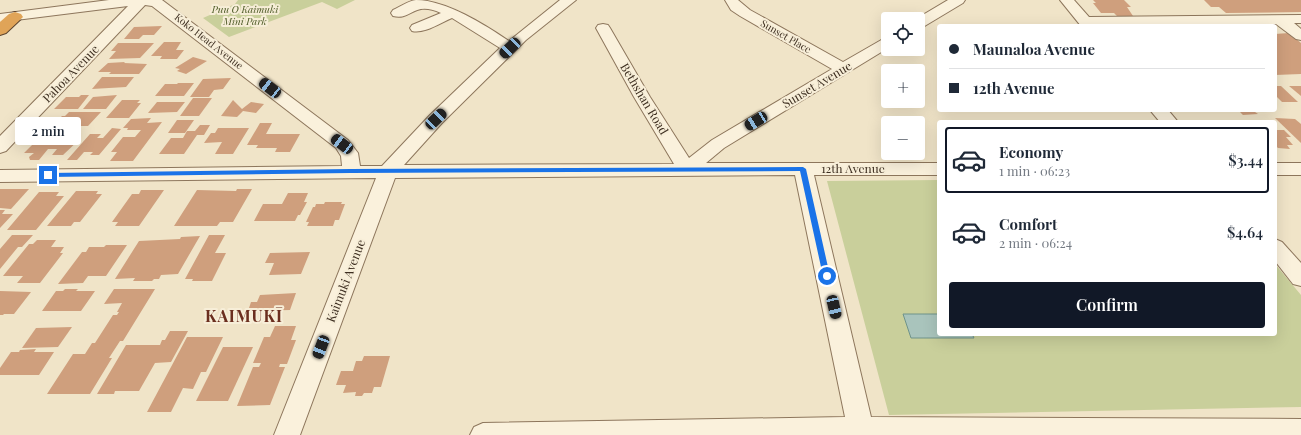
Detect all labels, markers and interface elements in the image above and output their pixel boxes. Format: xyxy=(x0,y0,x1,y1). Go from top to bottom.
park label: Puu O Kaimuki Mini Park xyxy=(211,2,279,28)
street label: Koko Head Avenue xyxy=(172,10,246,72)
map controls xyxy=(881,12,925,160)
button: locate xyxy=(881,12,925,56)
street label: Sunset Place xyxy=(758,16,814,56)
car xyxy=(497,35,523,61)
text: Maunaloa Avenue xyxy=(973,39,1095,59)
street label: Pahoa Avenue xyxy=(39,41,102,106)
street label: Sunset Avenue xyxy=(779,57,854,111)
street label: Bethshan Road xyxy=(617,60,673,137)
button: + xyxy=(881,64,925,108)
car xyxy=(257,76,283,100)
text: 12th Avenue xyxy=(973,78,1055,98)
car xyxy=(423,106,449,132)
car xyxy=(743,110,769,132)
button: − xyxy=(881,116,925,160)
callout: 2 min xyxy=(15,117,81,145)
text: 2 min xyxy=(31,122,65,139)
car xyxy=(329,132,355,156)
icon: car xyxy=(951,142,987,178)
text: Economy xyxy=(999,142,1063,162)
text: $3.44 xyxy=(1228,150,1263,170)
street label: 12th Avenue xyxy=(821,160,885,176)
text: 1 min · 06:23 xyxy=(999,162,1070,179)
route end xyxy=(39,166,57,184)
icon: car xyxy=(951,214,987,250)
text: Comfort xyxy=(999,214,1057,234)
text: $4.64 xyxy=(1227,222,1263,242)
text: 2 min · 06:24 xyxy=(999,234,1072,251)
street label: Kaimuki Avenue xyxy=(322,237,368,324)
route start xyxy=(818,267,836,285)
button: Confirm xyxy=(949,282,1265,328)
car xyxy=(825,294,843,320)
district label: KAIMUKĪ xyxy=(205,305,283,326)
car xyxy=(311,334,331,360)

